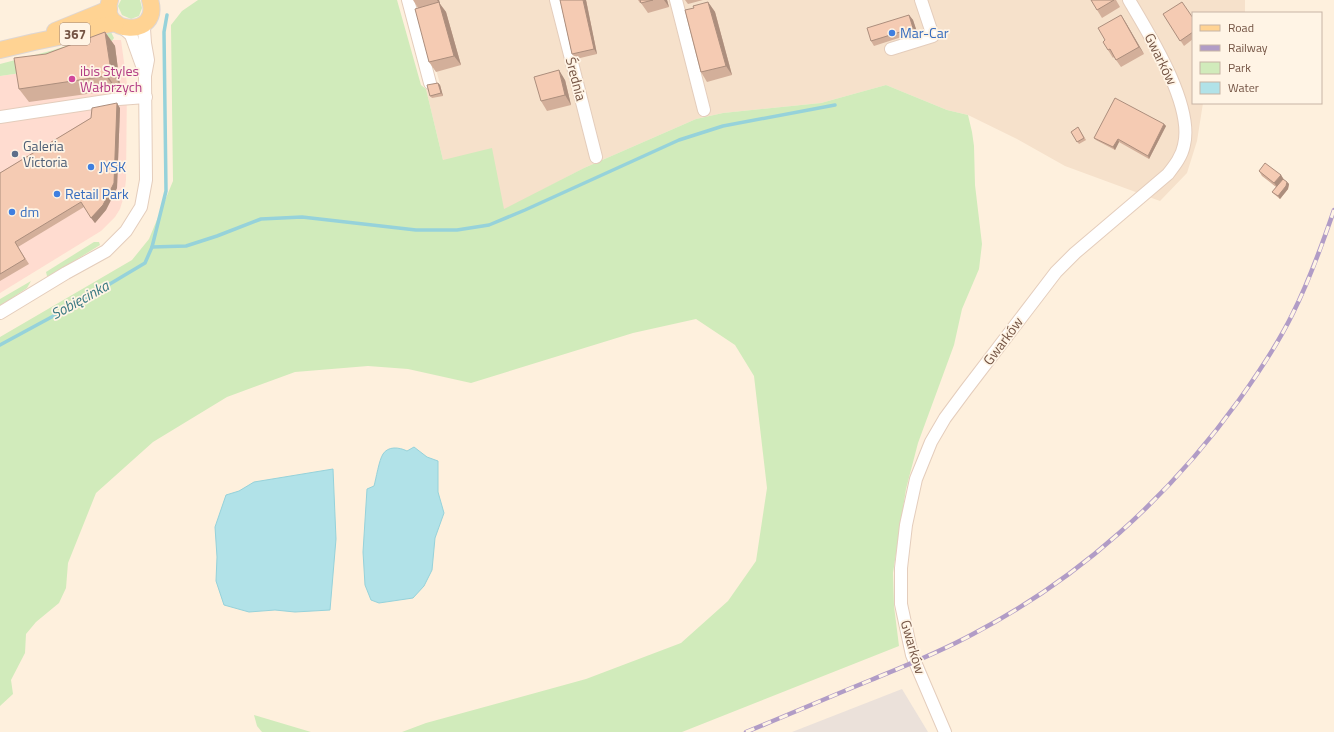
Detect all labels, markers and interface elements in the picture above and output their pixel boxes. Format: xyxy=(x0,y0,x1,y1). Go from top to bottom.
legend xyxy=(1192,12,1322,104)
text: Road xyxy=(1228,18,1254,37)
place label: Mar-Car xyxy=(900,22,949,43)
road number: 367 xyxy=(60,23,90,45)
marker: Mar-Car xyxy=(887,28,897,38)
street label: Gwarków xyxy=(1140,29,1183,89)
text: Railway xyxy=(1228,38,1268,57)
street label: Średnia xyxy=(561,55,592,103)
text: Park xyxy=(1228,58,1251,77)
place label: ibis Styles Wałbrzych xyxy=(80,60,142,97)
marker: ibis Styles Wałbrzych xyxy=(67,74,77,84)
text: Water xyxy=(1228,78,1259,97)
place label: Galeria Victoria xyxy=(23,135,68,172)
marker: Galeria Victoria xyxy=(10,149,20,159)
place label: JYSK xyxy=(99,156,126,177)
marker: JYSK xyxy=(86,162,96,172)
place label: Retail Park xyxy=(65,183,129,204)
marker: Retail Park xyxy=(52,189,62,199)
place label: dm xyxy=(20,201,39,222)
marker: dm xyxy=(7,207,17,217)
water label: Sobięcinka xyxy=(47,274,114,325)
street label: Gwarków xyxy=(978,312,1028,369)
street label: Gwarków xyxy=(896,617,931,677)

